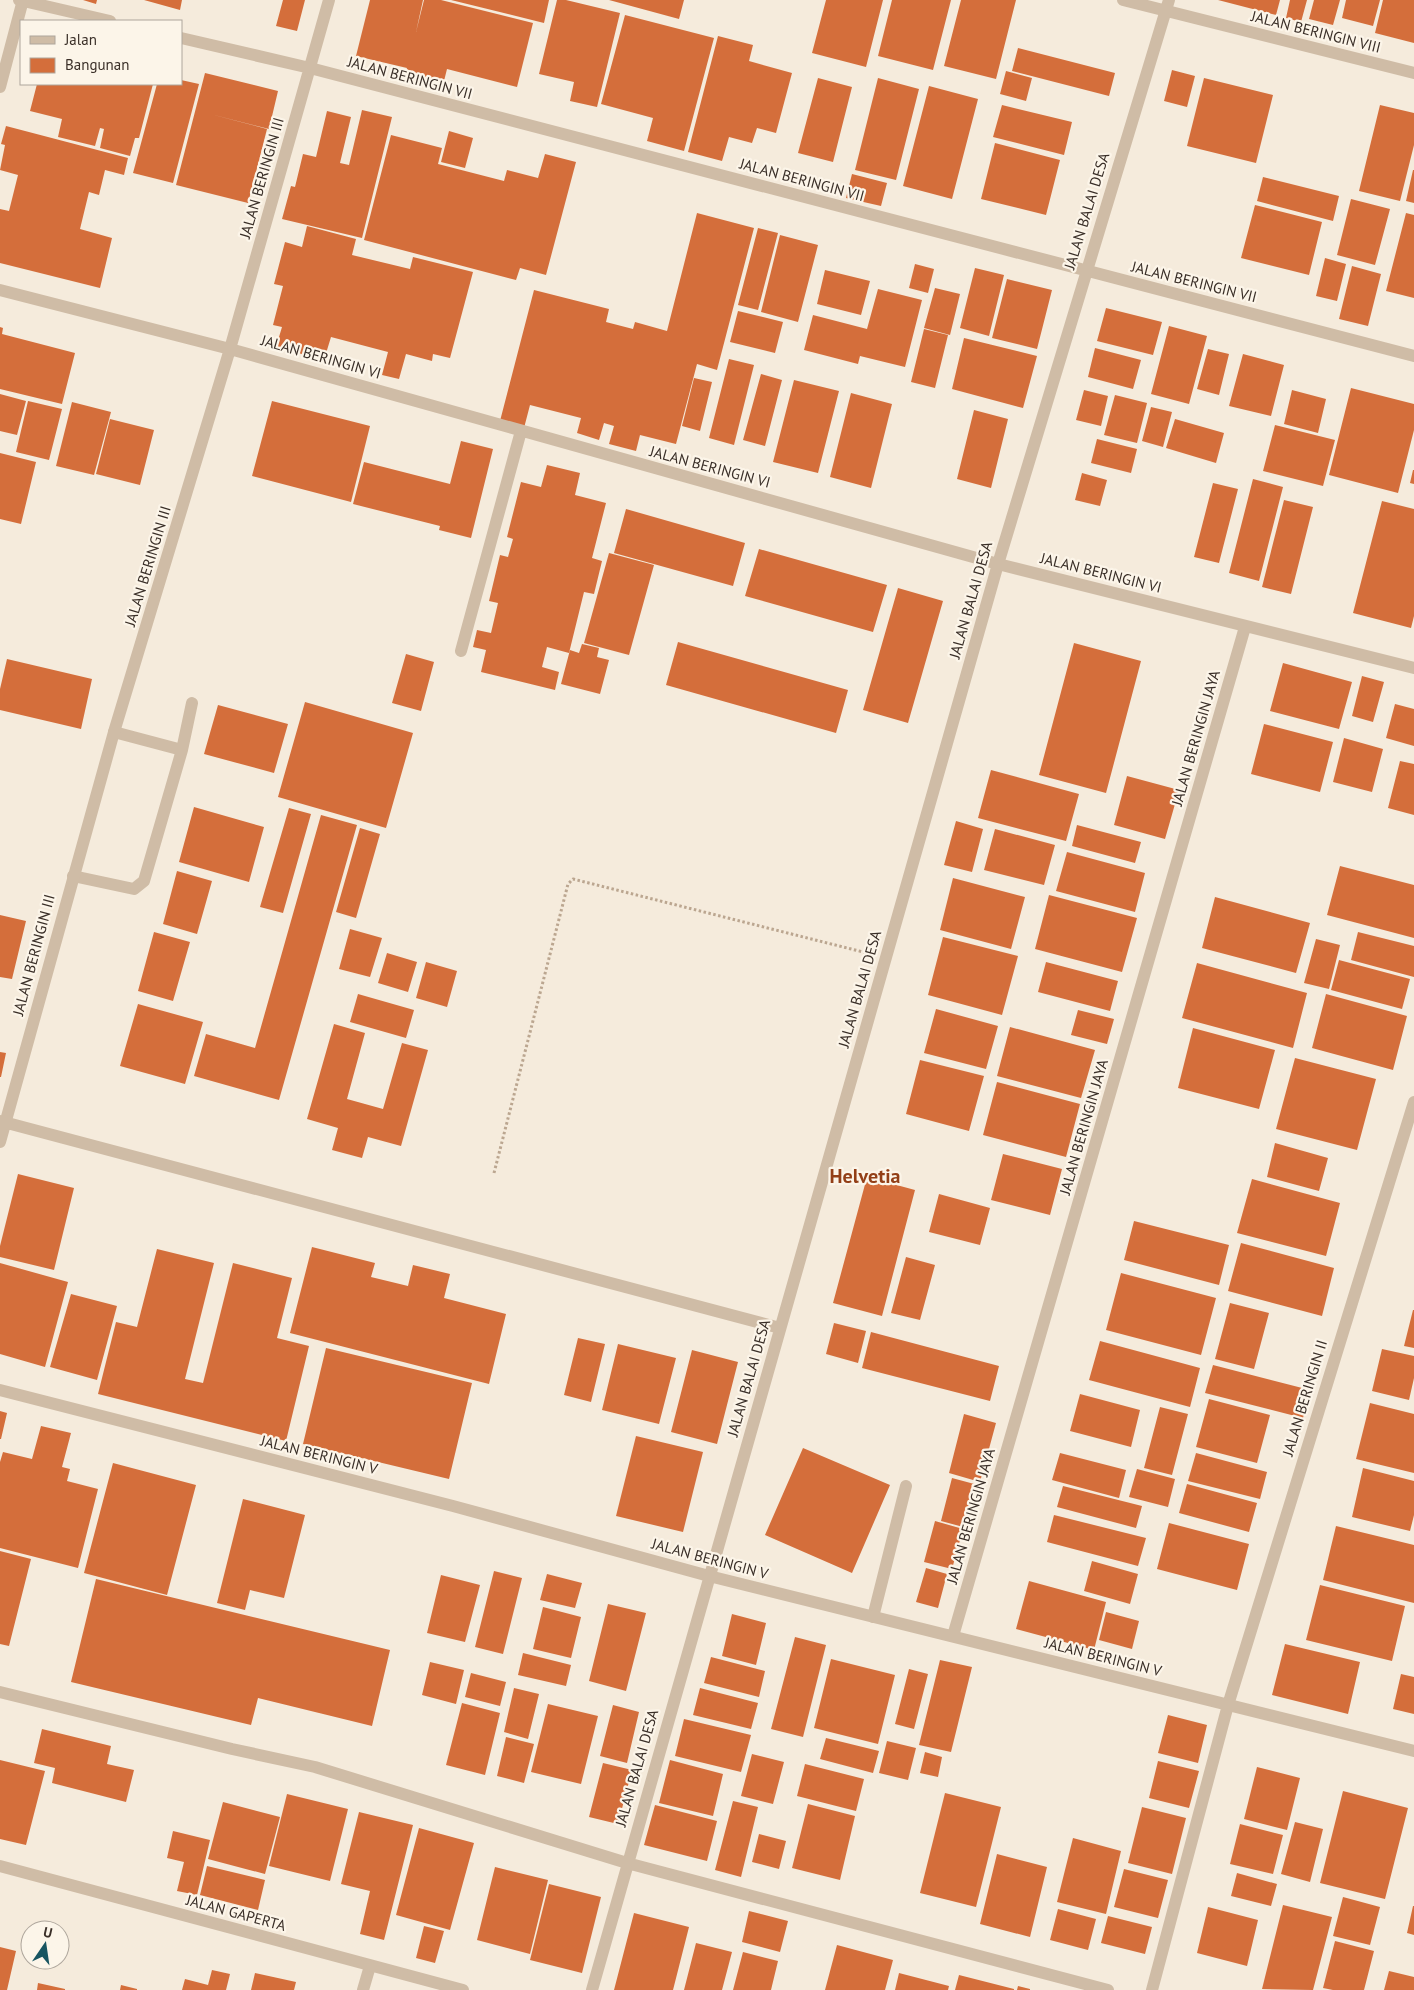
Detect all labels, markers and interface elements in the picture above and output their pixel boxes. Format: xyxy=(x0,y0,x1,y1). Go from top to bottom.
street label: JALAN BERINGIN VIII xyxy=(1248,6,1383,57)
legend xyxy=(20,20,182,85)
text: Jalan xyxy=(64,30,97,49)
street label: JALAN BERINGIN VII xyxy=(345,51,475,103)
text: Bangunan xyxy=(65,55,129,74)
street label: JALAN BERINGIN III xyxy=(235,115,288,241)
street label: JALAN BALAI DESA xyxy=(1059,150,1113,272)
street label: JALAN BERINGIN VII xyxy=(737,153,867,205)
street label: JALAN BERINGIN VII xyxy=(1129,257,1259,306)
street label: JALAN BERINGIN VI xyxy=(258,330,383,383)
street label: JALAN BERINGIN VI xyxy=(647,441,773,492)
street label: JALAN BERINGIN III xyxy=(120,503,175,629)
street label: JALAN BALAI DESA xyxy=(944,539,996,662)
street label: JALAN BERINGIN VI xyxy=(1038,548,1164,597)
street label: JALAN BERINGIN JAYA xyxy=(1167,668,1224,809)
street label: JALAN BERINGIN III xyxy=(8,892,59,1019)
street label: JALAN BALAI DESA xyxy=(833,928,885,1051)
street label: JALAN BERINGIN JAYA xyxy=(1055,1057,1112,1198)
district label: Helvetia xyxy=(830,1163,901,1189)
street label: JALAN BALAI DESA xyxy=(722,1317,774,1440)
street label: JALAN BERINGIN II xyxy=(1278,1337,1331,1459)
street label: JALAN BERINGIN V xyxy=(258,1431,380,1478)
street label: JALAN BERINGIN JAYA xyxy=(942,1446,999,1587)
street label: JALAN BERINGIN V xyxy=(649,1534,771,1583)
street label: JALAN BERINGIN V xyxy=(1042,1633,1164,1680)
street label: JALAN BALAI DESA xyxy=(610,1707,662,1830)
street label: JALAN GAPERTA xyxy=(183,1890,288,1935)
north arrow xyxy=(20,1920,70,1970)
text: U xyxy=(42,1923,54,1942)

